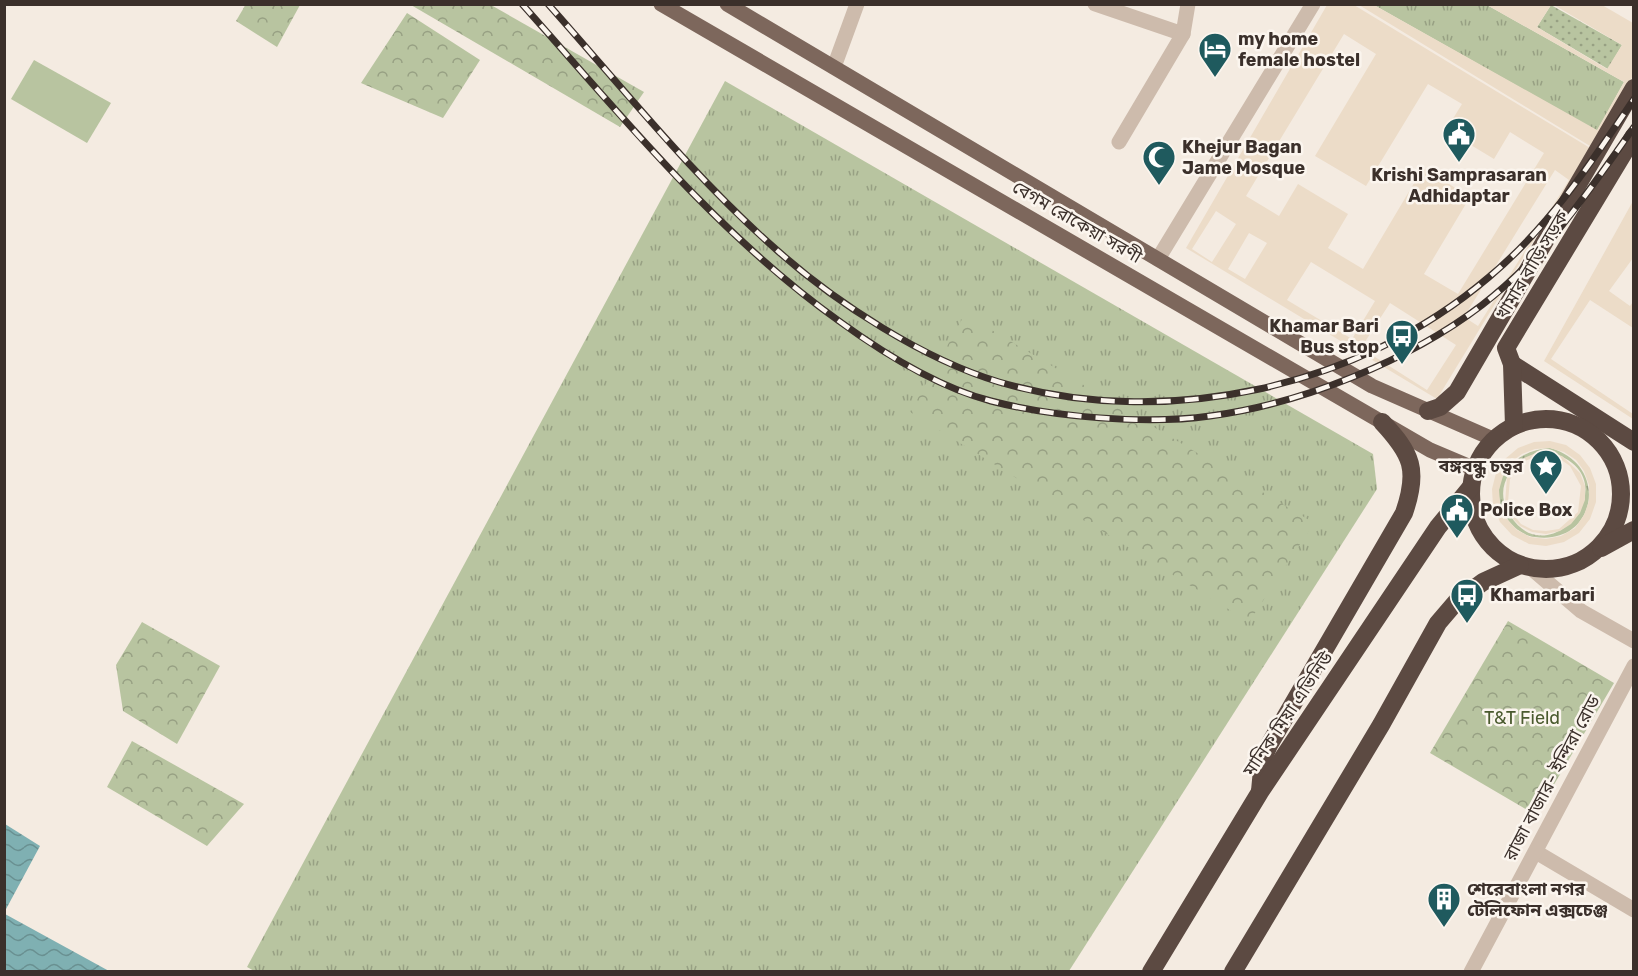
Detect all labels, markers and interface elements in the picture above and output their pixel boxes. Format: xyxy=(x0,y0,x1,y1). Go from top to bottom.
place label: my home female hostel xyxy=(1238,28,1360,71)
hotel icon: my home female hostel xyxy=(1197,31,1233,78)
public building icon: Krishi Samprasaran Adhidaptar xyxy=(1441,116,1477,163)
place label: Khejur Bagan Jame Mosque xyxy=(1182,136,1305,179)
mosque icon: Khejur Bagan Jame Mosque xyxy=(1141,139,1177,186)
place label: Krishi Samprasaran Adhidaptar xyxy=(1371,164,1547,207)
street label: বেগম রোকেয়া সরণী xyxy=(1008,176,1146,268)
street label: খামার বাড়ি সড়ক xyxy=(1491,206,1574,324)
place label: Khamar Bari Bus stop xyxy=(1269,315,1379,358)
bus stop icon: Khamar Bari Bus stop xyxy=(1384,318,1420,365)
place icon: বঙ্গবন্ধু চত্বর xyxy=(1528,448,1564,495)
place label: বঙ্গবন্ধু চত্বর xyxy=(1438,455,1524,479)
public building icon: Police Box xyxy=(1439,492,1475,539)
place label: Police Box xyxy=(1480,499,1573,521)
bus stop icon: Khamarbari xyxy=(1449,577,1485,624)
place label: Khamarbari xyxy=(1490,584,1595,606)
street label: মানিক মিয়া এভিনিউ xyxy=(1238,647,1338,781)
street label: রাজা বাজার- ইন্দিরা রোড xyxy=(1499,691,1605,865)
park label: T&T Field xyxy=(1484,707,1560,729)
place label: শেরেবাংলা নগর টেলিফোন এক্সচেঞ্জ xyxy=(1467,878,1608,921)
building icon: শেরেবাংলা নগর টেলিফোন এক্সচেঞ্জ xyxy=(1426,881,1462,928)

